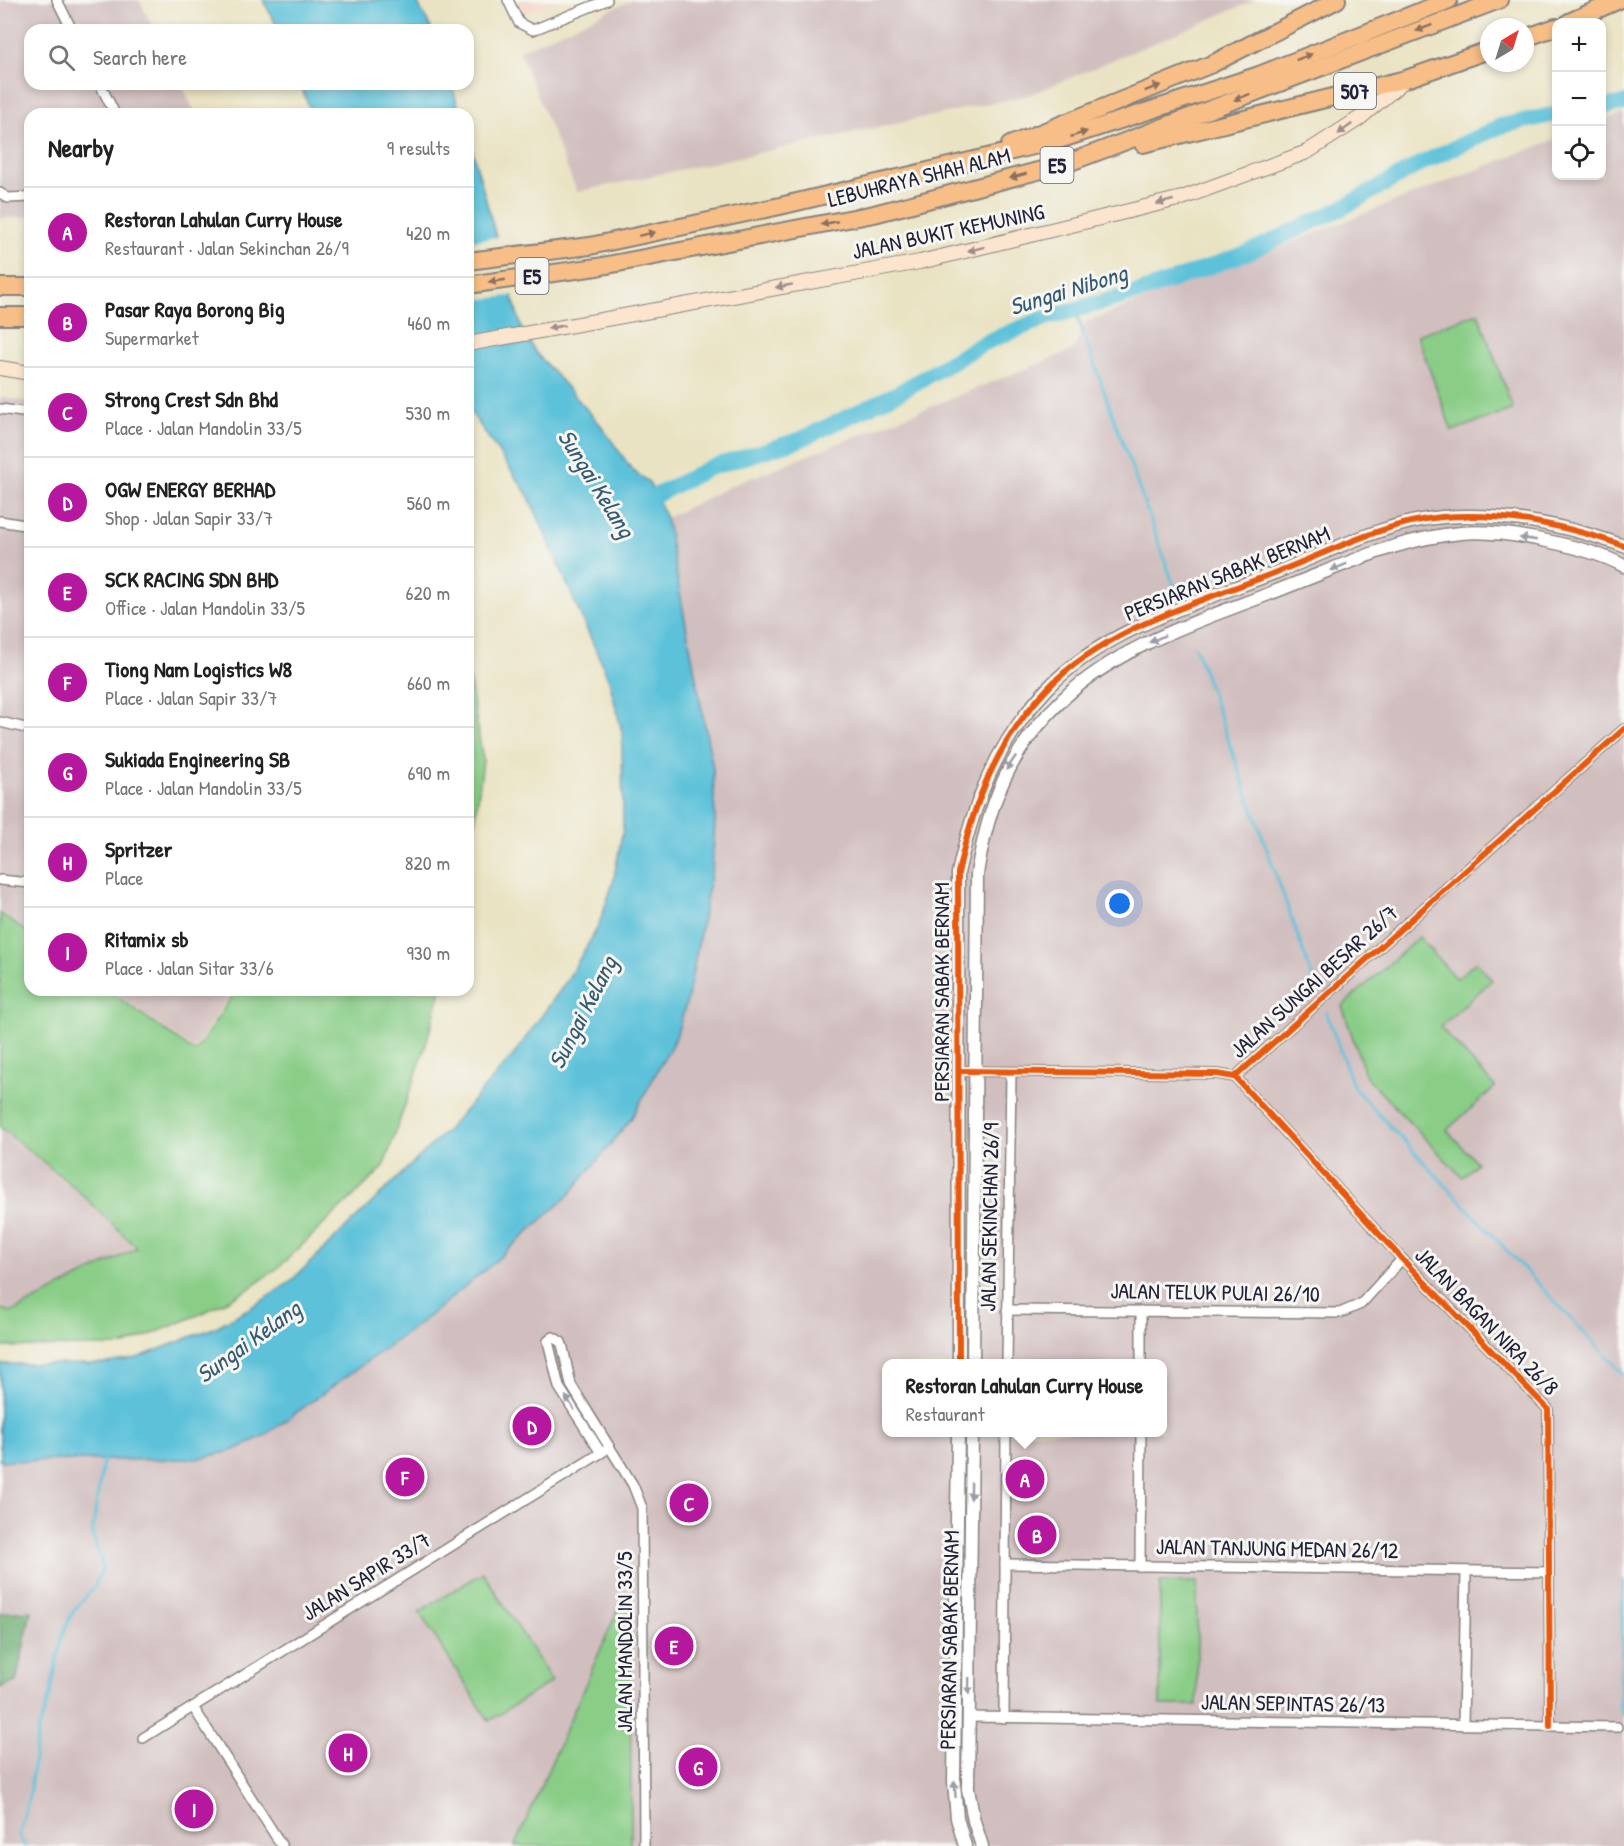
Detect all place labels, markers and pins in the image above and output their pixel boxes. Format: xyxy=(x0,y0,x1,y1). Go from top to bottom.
pin: D xyxy=(512,1404,552,1448)
pin: F xyxy=(386,1454,424,1500)
pin: A xyxy=(1006,1456,1044,1502)
pin: C xyxy=(670,1480,708,1526)
pin: B xyxy=(1018,1512,1056,1558)
pin: E xyxy=(654,1624,694,1668)
pin: H xyxy=(328,1730,368,1776)
pin: G xyxy=(678,1744,718,1790)
pin: I xyxy=(174,1786,214,1832)

